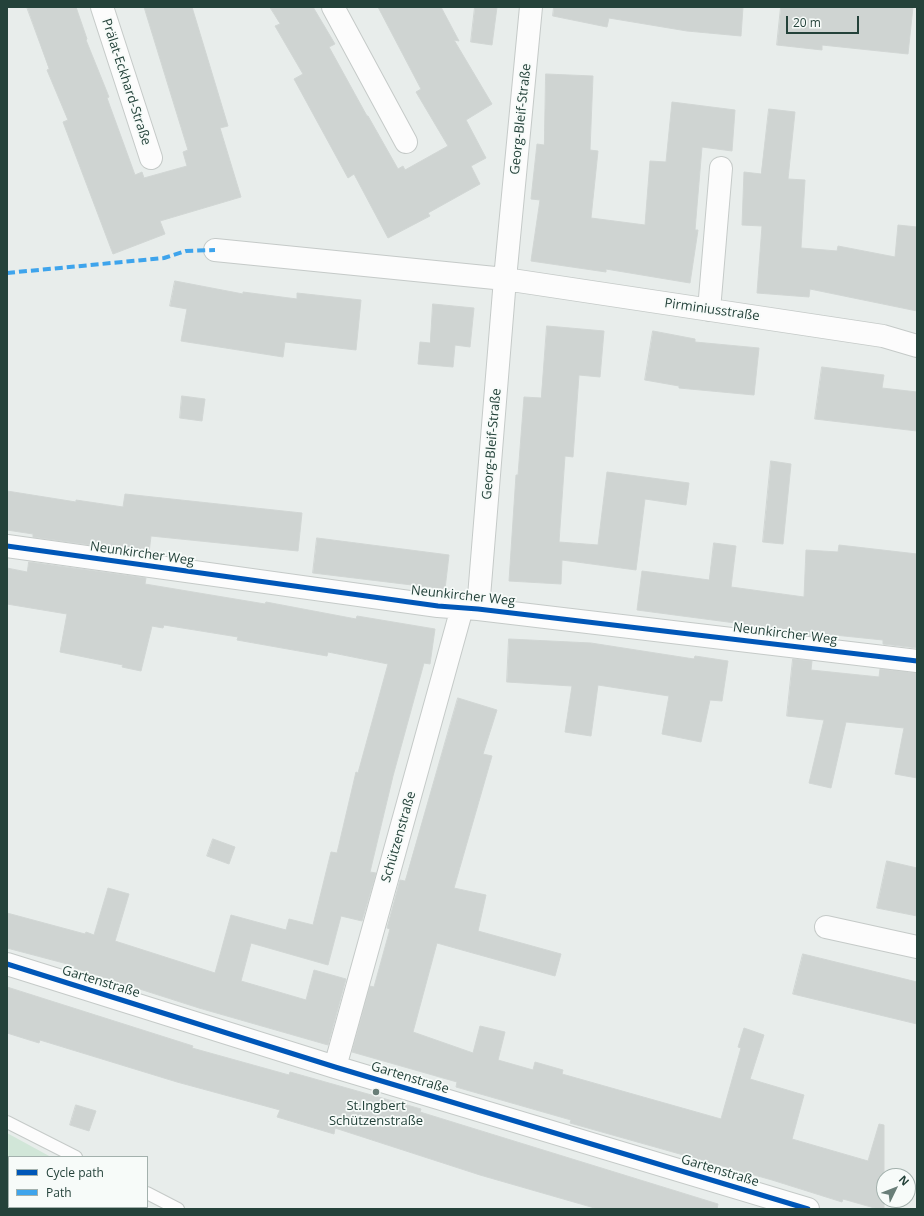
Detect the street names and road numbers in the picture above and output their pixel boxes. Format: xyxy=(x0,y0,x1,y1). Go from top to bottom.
street label: Prälat-Eckhard-Straße xyxy=(98,17,154,147)
street label: Georg-Bleif-Straße xyxy=(507,63,535,175)
street label: Pirminiusstraße xyxy=(663,296,761,324)
street label: Georg-Bleif-Straße xyxy=(479,388,505,500)
street label: Neunkircher Weg xyxy=(89,539,195,569)
street label: Neunkircher Weg xyxy=(410,583,516,609)
street label: Neunkircher Weg xyxy=(732,620,838,648)
street label: Schützenstraße xyxy=(379,790,419,884)
street label: Gartenstraße xyxy=(60,963,142,1001)
street label: Gartenstraße xyxy=(369,1059,451,1097)
street label: Gartenstraße xyxy=(679,1152,761,1190)

